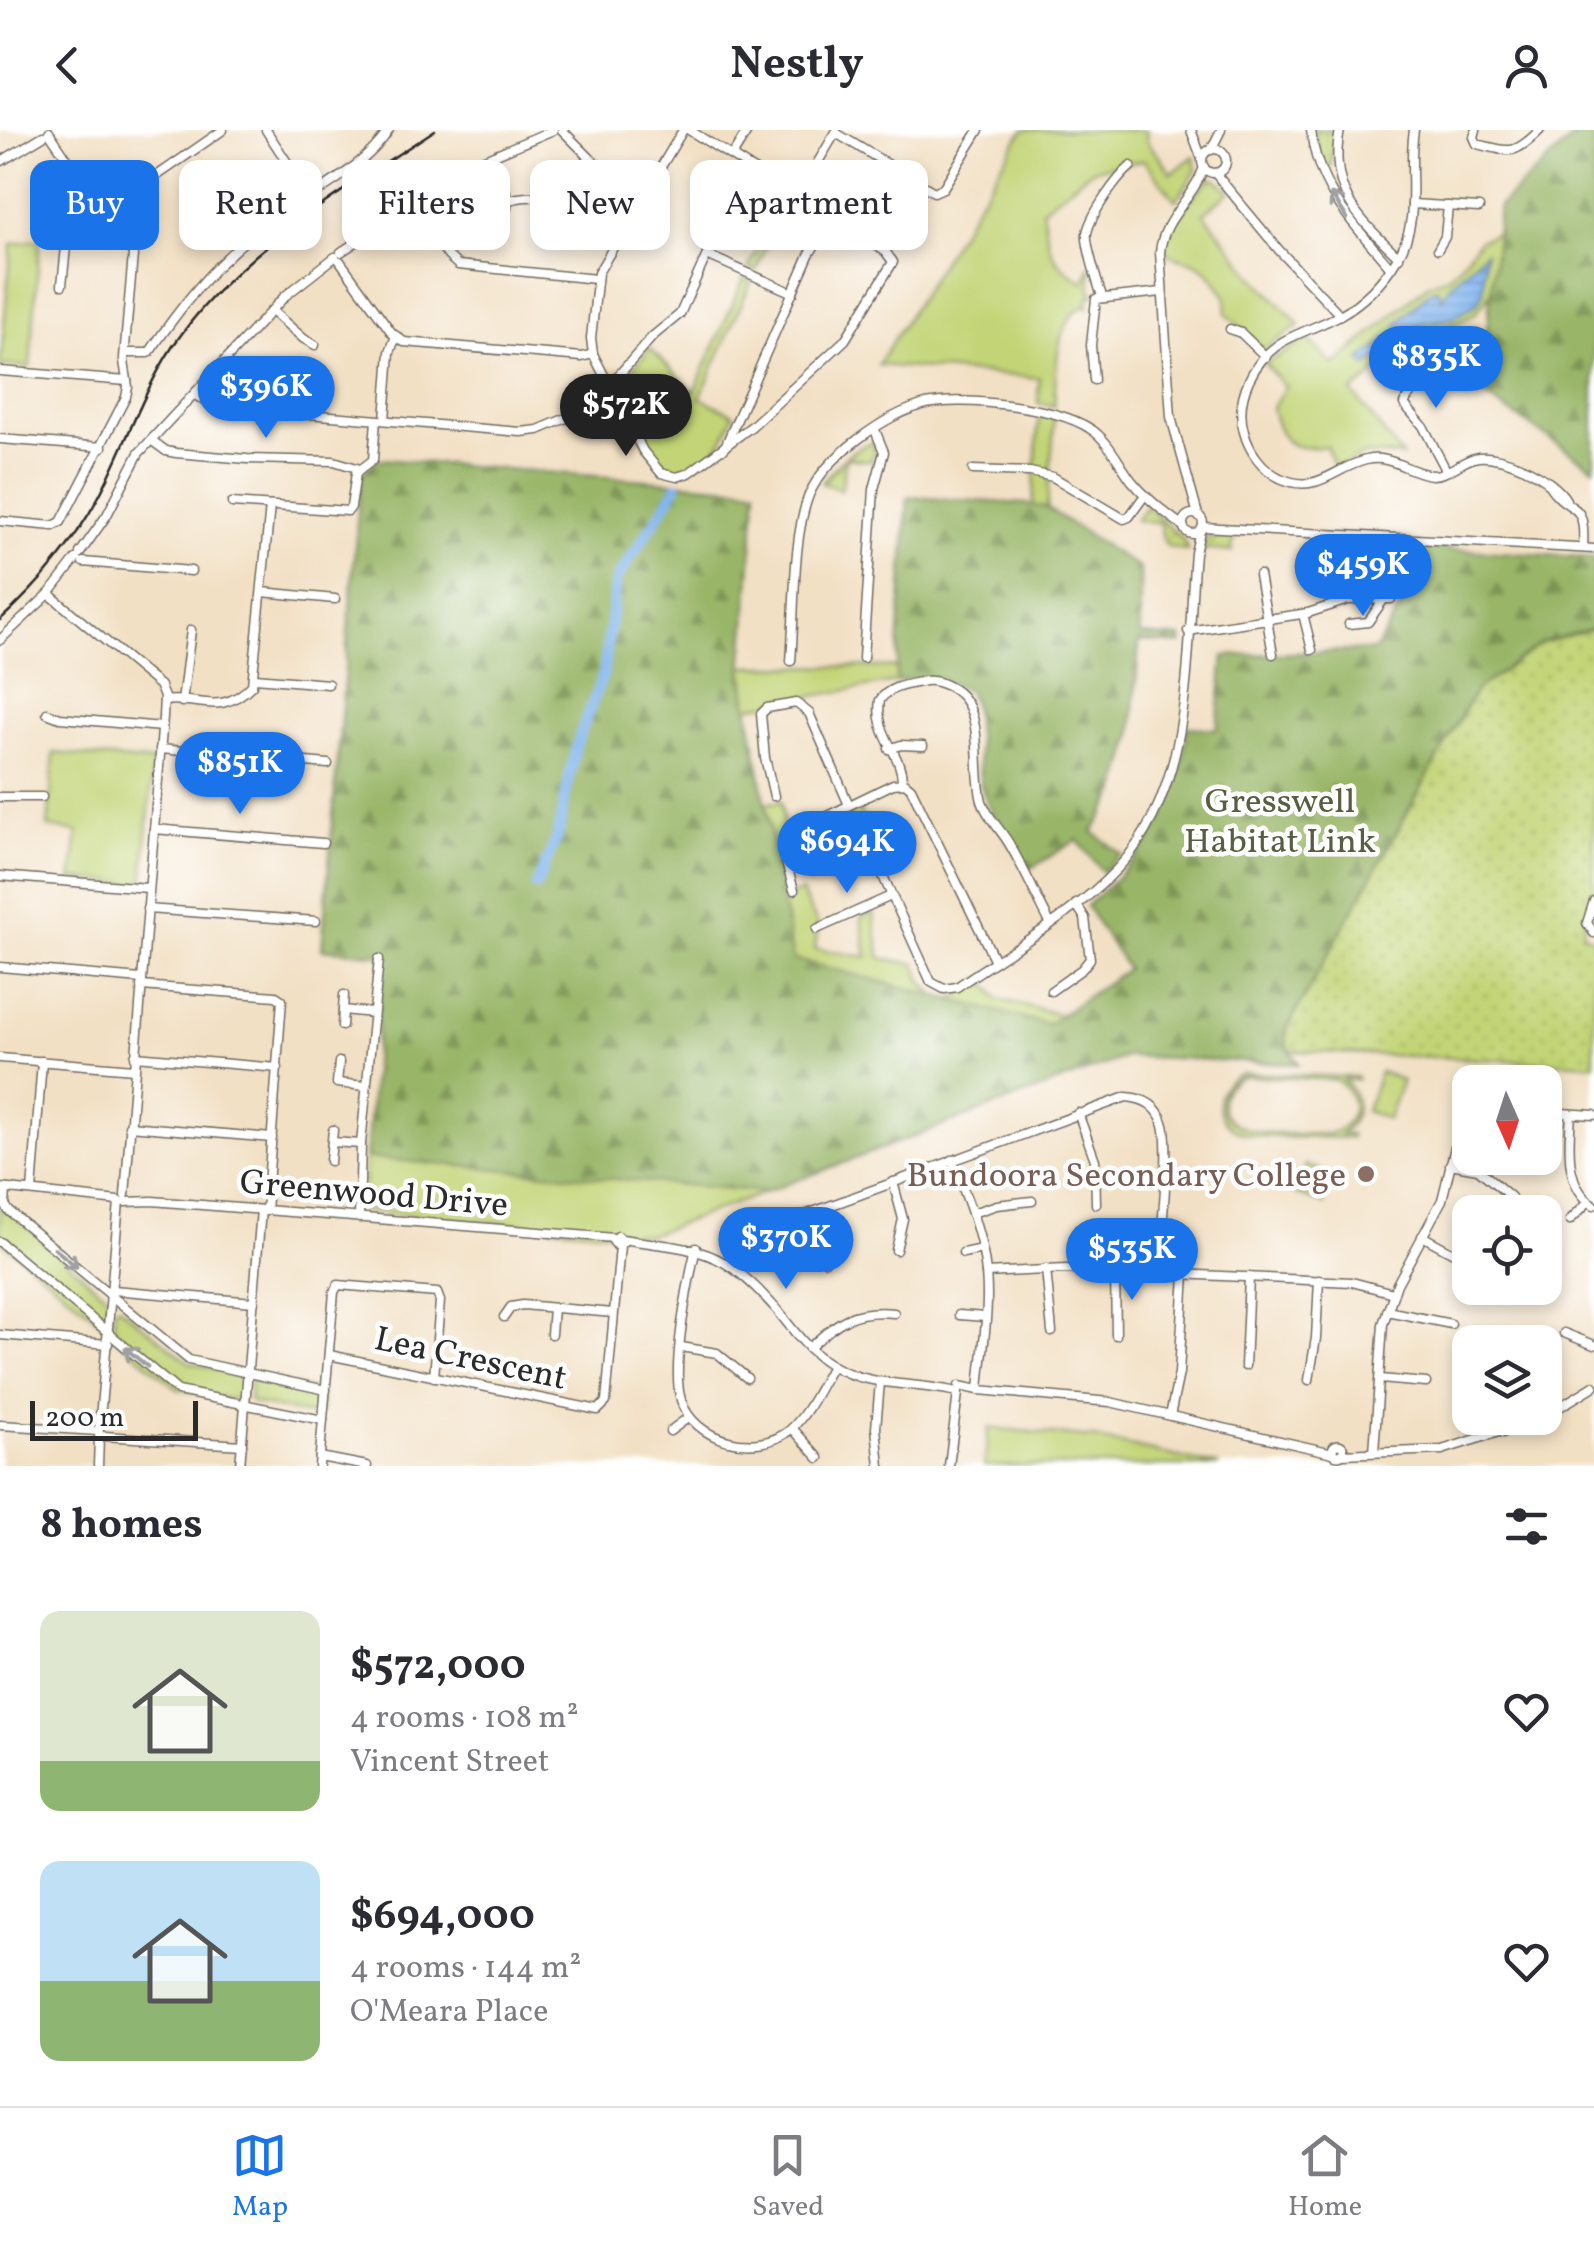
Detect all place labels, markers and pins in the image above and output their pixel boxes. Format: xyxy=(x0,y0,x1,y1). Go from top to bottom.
pin: $835K xyxy=(1366,326,1506,411)
pin: $396K xyxy=(196,356,336,441)
pin: $572K xyxy=(556,374,696,459)
pin: $459K xyxy=(1293,534,1433,619)
pin: $851K xyxy=(170,732,310,817)
pin: $694K xyxy=(777,811,917,896)
place label: Bundoora Secondary College xyxy=(907,1153,1346,1201)
marker: Bundoora Secondary College xyxy=(1355,1163,1377,1185)
pin: $370K xyxy=(716,1207,856,1292)
pin: $535K xyxy=(1062,1218,1202,1303)

